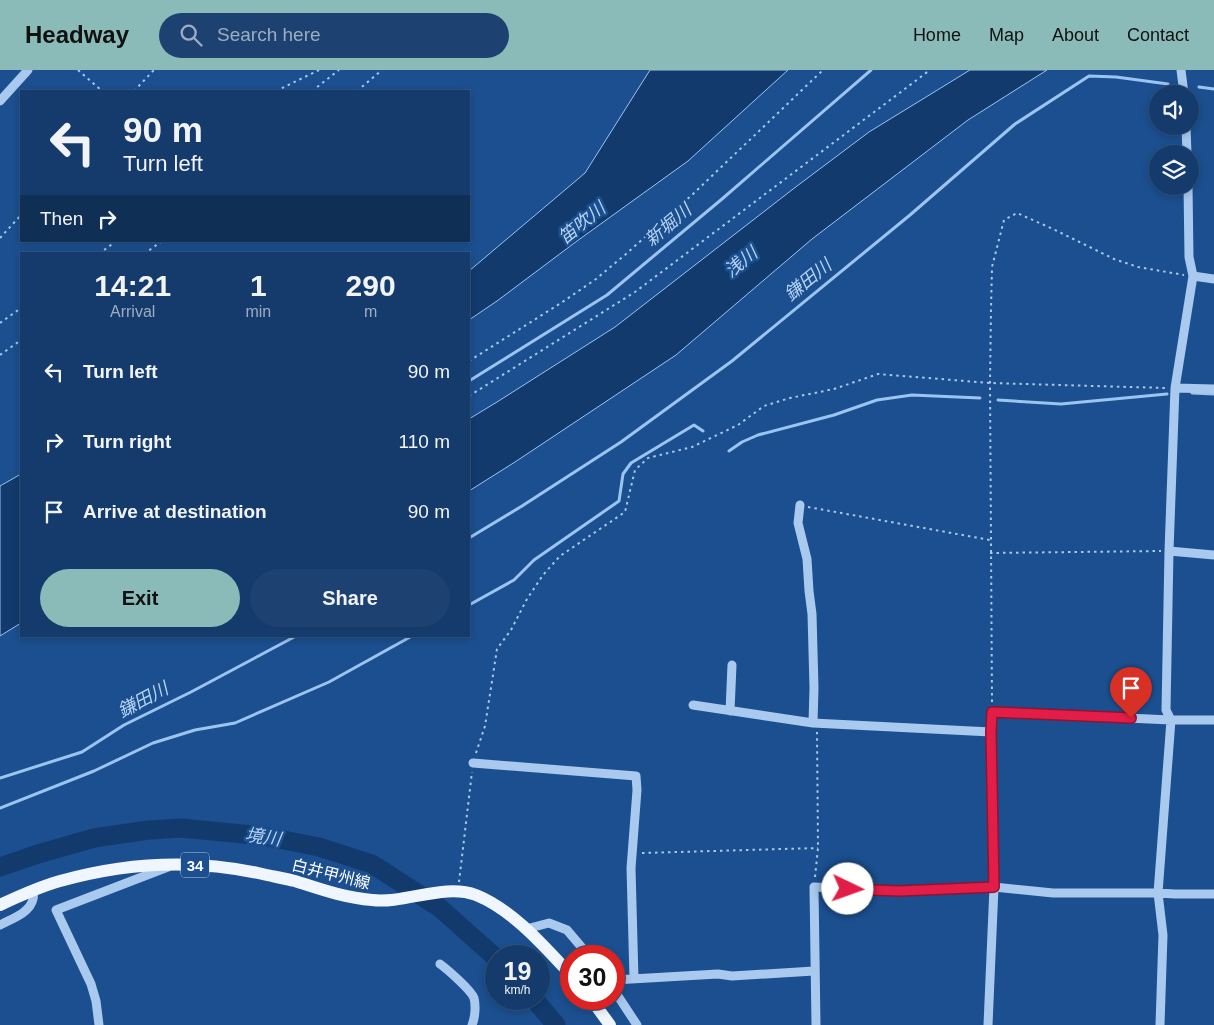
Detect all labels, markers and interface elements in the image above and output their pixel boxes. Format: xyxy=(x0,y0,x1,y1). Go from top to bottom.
search box xyxy=(159,13,509,58)
text: Headway xyxy=(25,21,129,48)
icon: search xyxy=(177,21,205,49)
text: Search here xyxy=(217,24,321,45)
text: Home xyxy=(913,25,961,45)
text: Map xyxy=(989,25,1024,45)
text: About xyxy=(1052,25,1099,45)
text: Contact xyxy=(1127,25,1189,45)
map controls xyxy=(1149,85,1199,195)
button: sound xyxy=(1149,85,1199,135)
icon: left xyxy=(40,110,105,175)
text: 90 m xyxy=(123,110,203,149)
button: layers xyxy=(1149,145,1199,195)
text: Turn left xyxy=(123,151,203,176)
water label: 笛吹川 xyxy=(555,197,611,248)
water label: 新堀川 xyxy=(641,199,697,250)
icon: right xyxy=(93,205,121,233)
text: Then xyxy=(40,208,83,229)
water label: 浅川 xyxy=(721,242,763,281)
water label: 鎌田川 xyxy=(781,254,837,305)
text: 14:21 xyxy=(94,269,171,302)
text: 1 xyxy=(250,269,267,302)
text: 290 xyxy=(346,269,396,302)
text: Arrival xyxy=(110,303,155,320)
text: min xyxy=(245,303,271,320)
text: m xyxy=(364,303,377,320)
icon: left xyxy=(40,358,68,386)
text: Turn left xyxy=(83,361,158,382)
text: 90 m xyxy=(408,361,450,382)
icon: right xyxy=(40,428,68,456)
text: Turn right xyxy=(83,431,171,452)
text: 110 m xyxy=(399,431,450,452)
icon: arrive xyxy=(40,498,68,526)
text: Arrive at destination xyxy=(83,501,267,522)
text: 90 m xyxy=(408,501,450,522)
button: Exit xyxy=(40,569,240,627)
button: Share xyxy=(250,569,450,627)
pin xyxy=(1110,667,1152,718)
icon: arrive xyxy=(1117,674,1145,702)
water label: 鎌田川 xyxy=(114,678,173,722)
water label: 境川 xyxy=(244,825,284,850)
road number: 34 xyxy=(181,852,209,878)
street label: 白井甲州線 xyxy=(290,856,372,892)
position arrow xyxy=(821,862,873,914)
speed limit sign: 30 xyxy=(560,945,625,1010)
text: 19 xyxy=(504,957,531,985)
text: km/h xyxy=(504,983,531,997)

